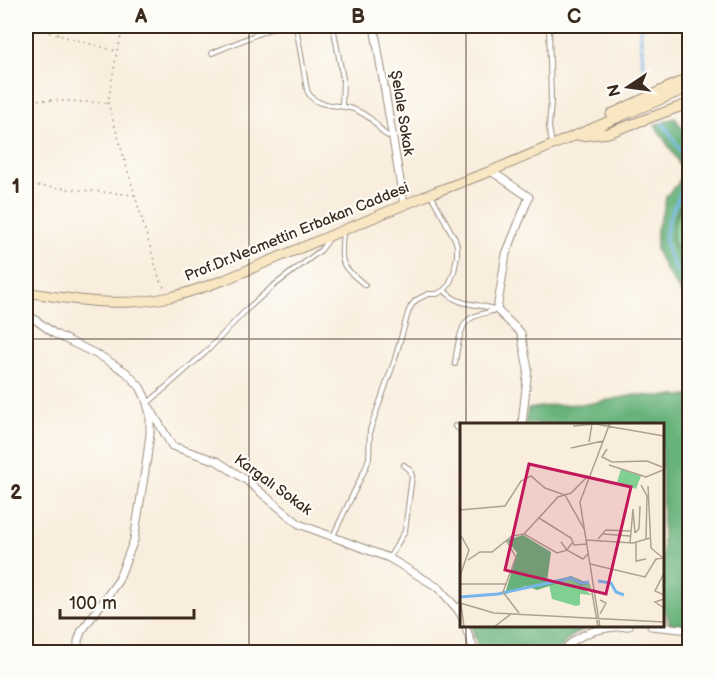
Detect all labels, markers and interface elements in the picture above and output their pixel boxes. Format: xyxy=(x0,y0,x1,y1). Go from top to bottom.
text: A xyxy=(134,5,148,29)
text: B xyxy=(351,5,365,29)
text: C xyxy=(567,5,581,29)
north arrow xyxy=(598,57,658,117)
street label: Şelale Sokak xyxy=(386,69,418,158)
text: N xyxy=(604,82,625,98)
text: 1 xyxy=(12,175,20,199)
street label: Prof.Dr.Necmettin Erbakan Caddesi xyxy=(182,178,412,286)
inset map xyxy=(460,423,664,627)
street label: Kargalı Sokak xyxy=(230,450,316,520)
text: 2 xyxy=(10,481,22,505)
scale bar xyxy=(60,582,194,620)
text: 100 m xyxy=(69,593,117,614)

